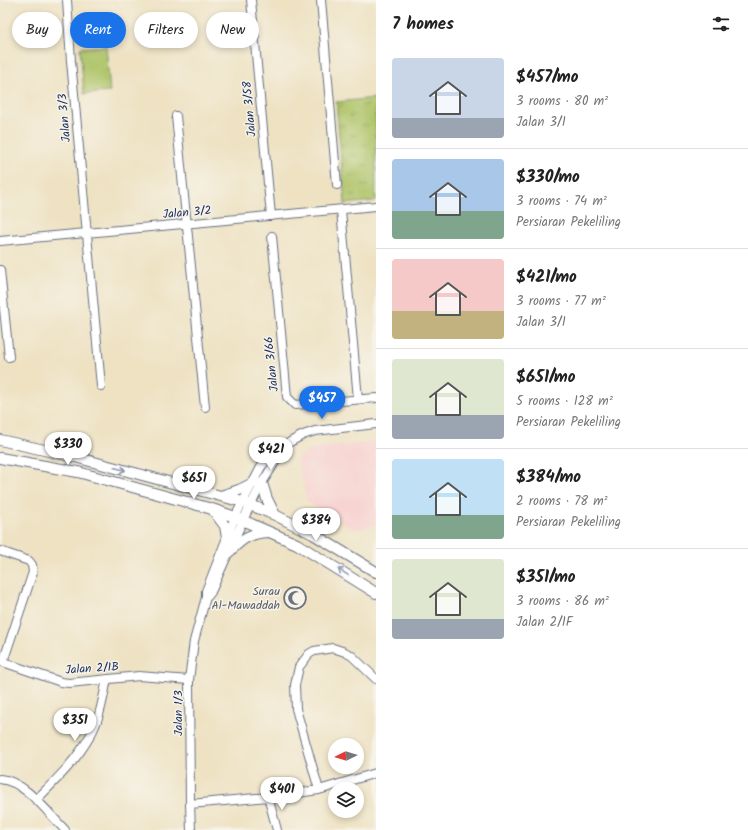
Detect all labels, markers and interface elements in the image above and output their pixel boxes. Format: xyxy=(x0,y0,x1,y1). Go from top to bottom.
text: 7 homes xyxy=(392,11,454,38)
chip: Buy xyxy=(12,12,62,48)
chip: Rent xyxy=(70,12,126,48)
chip: Filters xyxy=(134,12,198,48)
chip: New xyxy=(206,12,259,48)
icon: filters xyxy=(710,13,732,35)
text: $457/mo xyxy=(516,64,578,91)
icon: home xyxy=(424,74,472,122)
street label: Jalan 3/58 xyxy=(238,80,261,138)
text: 3 rooms · 80 m² xyxy=(516,91,608,112)
street label: Jalan 3/3 xyxy=(53,93,76,143)
text: Jalan 3/1 xyxy=(516,112,566,133)
text: $330/mo xyxy=(516,164,580,191)
icon: home xyxy=(424,175,472,223)
text: 3 rooms · 74 m² xyxy=(516,191,607,212)
street label: Jalan 3/2 xyxy=(162,201,212,224)
text: Persiaran Pekeliling xyxy=(516,212,621,233)
text: $421/mo xyxy=(516,264,577,291)
icon: home xyxy=(424,275,472,323)
text: 3 rooms · 77 m² xyxy=(516,291,606,312)
text: Jalan 3/1 xyxy=(516,312,566,333)
street label: Jalan 3/66 xyxy=(259,335,284,393)
text: $651/mo xyxy=(516,364,575,391)
icon: home xyxy=(424,375,472,423)
pin: $457 xyxy=(298,386,346,420)
text: $457 xyxy=(308,388,336,409)
text: 5 rooms · 128 m² xyxy=(516,391,613,412)
text: Persiaran Pekeliling xyxy=(516,412,621,433)
pin: $330 xyxy=(44,432,92,466)
text: $330 xyxy=(54,434,82,455)
pin: $421 xyxy=(247,437,295,471)
text: $421 xyxy=(258,439,284,460)
text: $384/mo xyxy=(516,464,581,491)
one-way arrow xyxy=(113,466,126,473)
pin: $651 xyxy=(170,466,218,500)
text: $651 xyxy=(181,468,207,489)
icon: home xyxy=(424,475,472,523)
text: 2 rooms · 78 m² xyxy=(516,491,608,512)
pin: $384 xyxy=(292,508,340,542)
text: $384 xyxy=(301,510,331,531)
text: Persiaran Pekeliling xyxy=(516,512,621,533)
text: $351/mo xyxy=(516,564,576,591)
one-way arrow xyxy=(338,568,349,576)
icon: home xyxy=(424,575,472,623)
place label: Surau Al-Mawaddah xyxy=(211,582,280,615)
mosque icon: Surau Al-Mawaddah xyxy=(282,585,308,611)
text: 3 rooms · 86 m² xyxy=(516,591,609,612)
text: Jalan 2/1F xyxy=(516,612,573,633)
street label: Jalan 2/1B xyxy=(65,657,119,680)
street label: Jalan 1/3 xyxy=(169,690,188,736)
pin: $351 xyxy=(51,708,99,742)
text: $351 xyxy=(62,710,88,731)
north arrow xyxy=(328,738,364,774)
map controls xyxy=(328,738,364,818)
pin: $401 xyxy=(258,777,306,811)
text: $401 xyxy=(269,779,295,800)
button: layers xyxy=(328,782,364,818)

